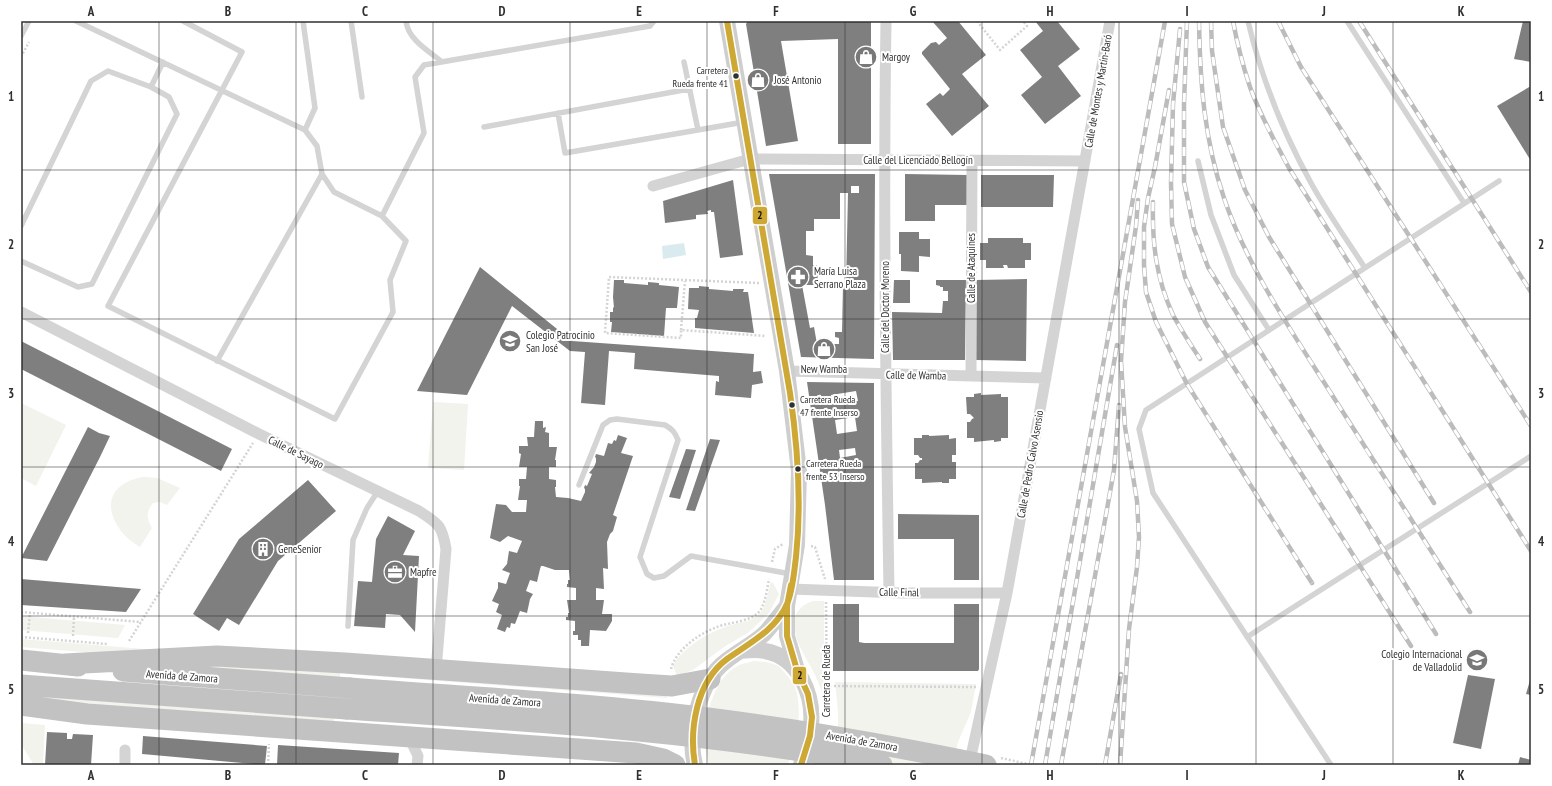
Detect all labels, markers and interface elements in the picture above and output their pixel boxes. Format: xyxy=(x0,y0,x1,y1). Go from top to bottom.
text: A xyxy=(87,3,95,20)
text: B xyxy=(225,3,231,20)
text: C xyxy=(362,3,368,20)
text: D xyxy=(499,3,506,20)
text: E xyxy=(636,3,642,20)
text: F xyxy=(773,3,779,20)
text: G xyxy=(910,3,917,20)
text: H xyxy=(1047,3,1054,20)
text: I xyxy=(1185,3,1189,20)
text: J xyxy=(1321,3,1326,20)
text: K xyxy=(1458,3,1465,20)
street label: Calle de Montes y Martín-Baró xyxy=(1081,33,1115,149)
shop icon: Margoy xyxy=(853,44,879,70)
place label: Margoy xyxy=(882,50,911,64)
place label: Carretera Rueda frente 41 xyxy=(673,64,728,90)
shop icon: José Antonio xyxy=(745,67,771,93)
marker: Carretera Rueda frente 41 xyxy=(731,71,741,81)
place label: José Antonio xyxy=(773,73,822,87)
text: 1 xyxy=(8,88,14,105)
text: 1 xyxy=(1538,88,1544,105)
street label: Calle del Licenciado Bellogín xyxy=(863,153,973,167)
line badge: 2 xyxy=(752,206,768,225)
text: 2 xyxy=(757,208,763,222)
street label: Calle de Ataquines xyxy=(964,233,978,303)
text: 2 xyxy=(8,236,14,253)
text: 2 xyxy=(1538,236,1544,253)
street label: Calle del Doctor Moreno xyxy=(878,261,892,353)
pharmacy icon: María Luisa Serrano Plaza xyxy=(785,264,811,290)
place label: María Luisa Serrano Plaza xyxy=(814,264,866,291)
school or university icon: Colegio Patrocinio San José xyxy=(497,328,523,354)
place label: Colegio Patrocinio San José xyxy=(526,328,595,355)
shop icon: New Wamba xyxy=(811,336,837,362)
place label: New Wamba xyxy=(801,362,847,376)
street label: Calle de Wamba xyxy=(886,367,946,383)
text: 3 xyxy=(8,385,14,402)
text: 3 xyxy=(1538,385,1544,402)
place label: Carretera Rueda 47 frente Inserso xyxy=(800,393,858,419)
marker: Carretera Rueda 47 frente Inserso xyxy=(787,400,797,410)
street label: Calle de Pedro Calvo Asensio xyxy=(1014,409,1046,519)
street label: Calle de Sayago xyxy=(266,433,326,472)
place label: Carretera Rueda frente 53 Inserso xyxy=(806,457,865,483)
marker: Carretera Rueda frente 53 Inserso xyxy=(793,464,803,474)
text: 4 xyxy=(8,533,15,550)
text: 4 xyxy=(1538,533,1545,550)
building icon: GeneSenior xyxy=(250,536,276,562)
place label: GeneSenior xyxy=(278,542,322,556)
office icon: Mapfre xyxy=(382,559,408,585)
place label: Mapfre xyxy=(410,565,437,579)
street label: Calle Final xyxy=(879,585,920,599)
street label: Carretera de Rueda xyxy=(819,645,833,717)
place label: Colegio Internacional de Valladolid xyxy=(1381,647,1462,674)
school or university icon: Colegio Internacional de Valladolid xyxy=(1464,647,1490,673)
street label: Avenida de Zamora xyxy=(145,666,219,686)
line badge: 2 xyxy=(792,666,807,685)
text: 2 xyxy=(797,668,803,682)
text: 5 xyxy=(8,681,14,698)
text: 5 xyxy=(1538,681,1544,698)
street label: Avenida de Zamora xyxy=(468,690,542,710)
street label: Avenida de Zamora xyxy=(825,728,899,754)
text: A xyxy=(87,767,95,784)
text: B xyxy=(225,767,231,784)
text: C xyxy=(362,767,368,784)
text: D xyxy=(499,767,506,784)
text: E xyxy=(636,767,642,784)
text: F xyxy=(773,767,779,784)
text: G xyxy=(910,767,917,784)
text: H xyxy=(1047,767,1054,784)
text: I xyxy=(1185,767,1189,784)
text: J xyxy=(1321,767,1326,784)
text: K xyxy=(1458,767,1465,784)

